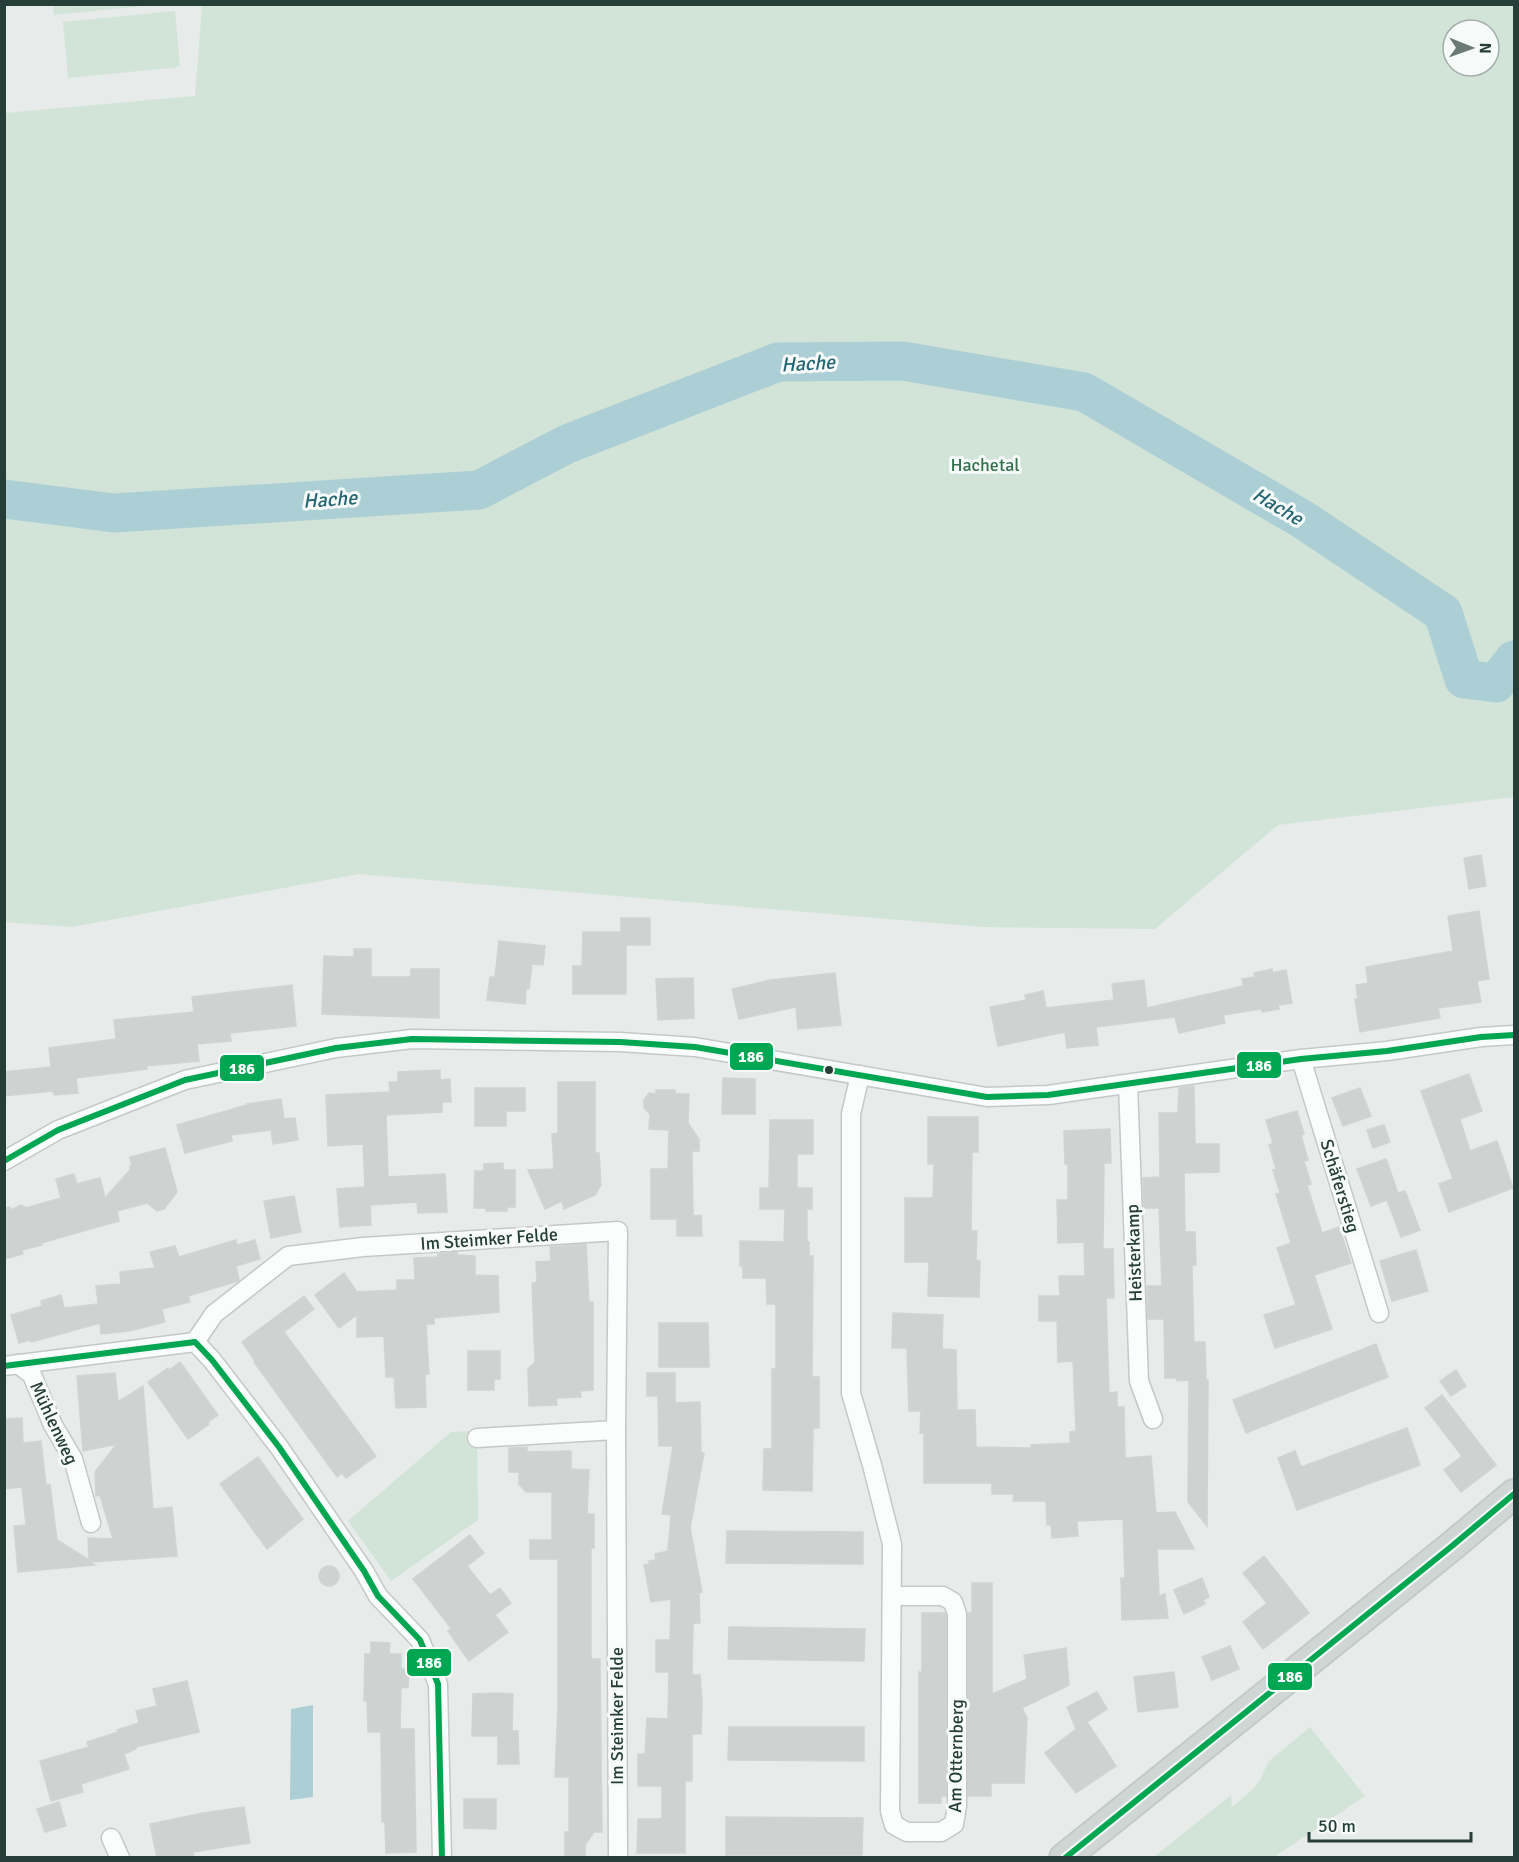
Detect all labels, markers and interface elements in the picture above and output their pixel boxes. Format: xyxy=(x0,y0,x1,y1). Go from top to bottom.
north arrow xyxy=(1441,18,1501,78)
text: N xyxy=(1475,43,1495,54)
water label: Hache xyxy=(780,350,837,377)
park label: Hachetal xyxy=(950,454,1020,476)
water label: Hache xyxy=(1248,482,1308,532)
water label: Hache xyxy=(302,485,359,514)
line badge: 186 xyxy=(729,1042,774,1071)
text: 186 xyxy=(738,1047,764,1067)
line badge: 186 xyxy=(1236,1051,1282,1079)
line badge: 186 xyxy=(219,1054,265,1082)
text: 186 xyxy=(1246,1056,1272,1076)
text: 186 xyxy=(229,1059,255,1079)
unlabelled marker xyxy=(823,1064,835,1076)
street label: Schäferstieg xyxy=(1315,1137,1365,1235)
street label: Heisterkamp xyxy=(1121,1204,1147,1302)
street label: Im Steimker Felde xyxy=(419,1223,559,1255)
street label: Mühlenweg xyxy=(25,1378,83,1468)
street label: Im Steimker Felde xyxy=(606,1647,628,1785)
line badge: 186 xyxy=(406,1648,452,1677)
text: 186 xyxy=(416,1653,442,1673)
line badge: 186 xyxy=(1267,1662,1313,1691)
text: 186 xyxy=(1277,1667,1303,1687)
street label: Am Otternberg xyxy=(944,1699,968,1813)
scale bar xyxy=(1309,1805,1471,1843)
text: 50 m xyxy=(1318,1815,1356,1837)

